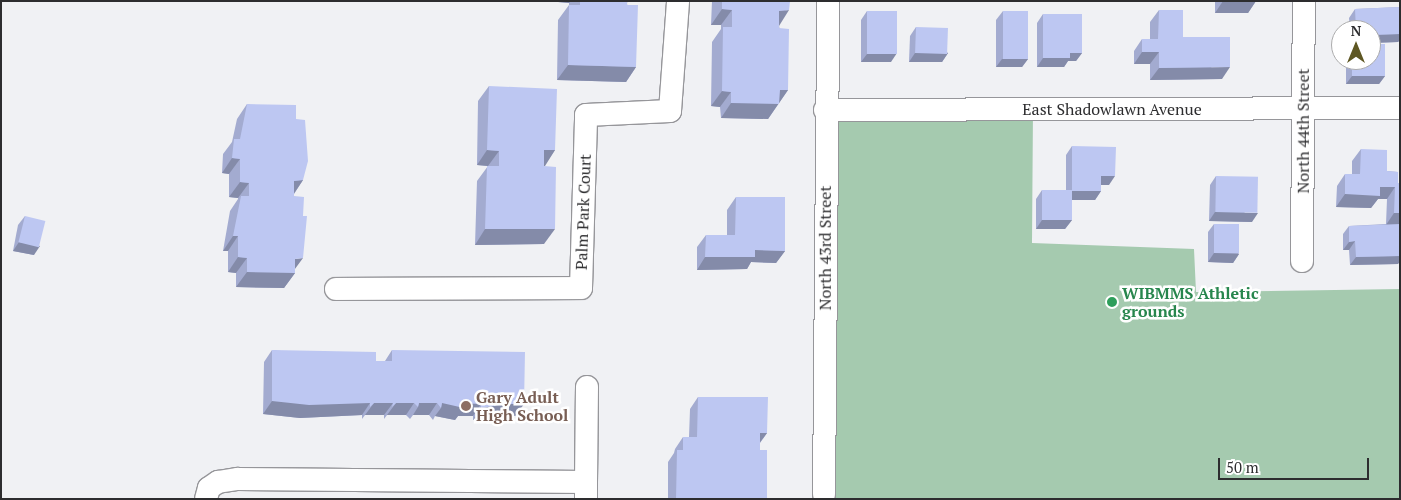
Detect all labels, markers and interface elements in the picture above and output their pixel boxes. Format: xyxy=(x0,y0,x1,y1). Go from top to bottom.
north arrow xyxy=(1331,20,1381,70)
text: N xyxy=(1351,21,1361,40)
street label: North 44th Street xyxy=(1293,69,1313,193)
street label: East Shadowlawn Avenue xyxy=(1022,99,1202,119)
street label: Palm Park Court xyxy=(571,154,595,270)
street label: North 43rd Street xyxy=(815,186,835,310)
place label: WIBMMS Athletic grounds xyxy=(1122,283,1259,321)
marker: WIBMMS Athletic grounds xyxy=(1106,296,1118,308)
place label: Gary Adult High School xyxy=(476,387,568,425)
marker: Gary Adult High School xyxy=(460,400,472,412)
scale bar xyxy=(1221,448,1372,480)
text: 50 m xyxy=(1226,457,1259,477)

